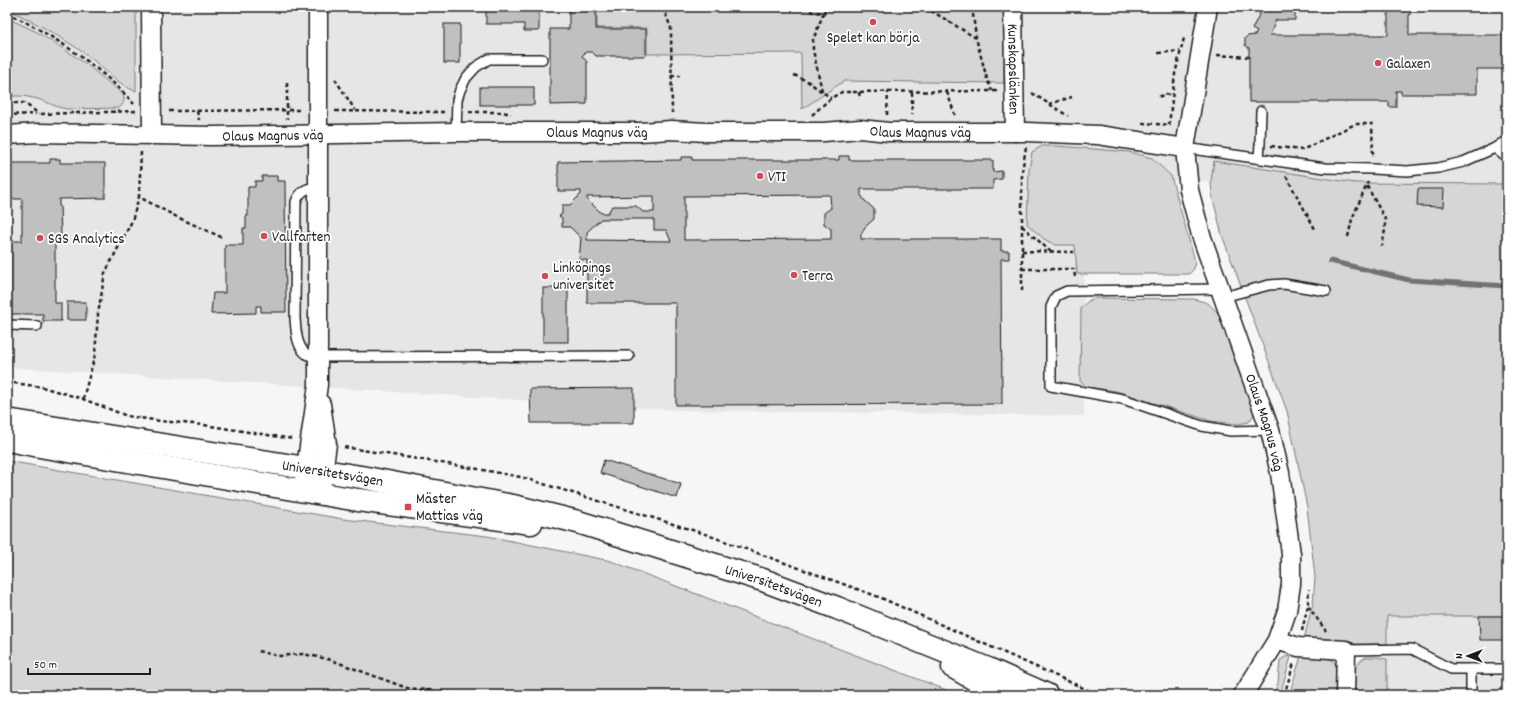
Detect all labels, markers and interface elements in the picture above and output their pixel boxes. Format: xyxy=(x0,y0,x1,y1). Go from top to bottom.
marker: Spelet kan börja xyxy=(868,17,878,27)
street label: Kunskapslänken xyxy=(1000,23,1024,115)
place label: Spelet kan börja xyxy=(827,28,920,50)
place label: Galaxen xyxy=(1386,54,1430,76)
marker: Galaxen xyxy=(1373,58,1383,68)
street label: Olaus Magnus väg xyxy=(869,121,971,145)
street label: Olaus Magnus väg xyxy=(546,123,648,145)
street label: Olaus Magnus väg xyxy=(222,125,324,149)
place label: VTI xyxy=(768,167,786,189)
marker: VTI xyxy=(755,171,765,181)
place label: Vallfarten xyxy=(272,227,330,249)
place label: SGS Analytics xyxy=(48,229,125,251)
marker: Vallfarten xyxy=(259,231,269,241)
marker: SGS Analytics xyxy=(35,233,45,243)
place label: Linköpings universitet xyxy=(553,258,615,297)
place label: Terra xyxy=(802,266,834,288)
marker: Terra xyxy=(789,270,799,280)
marker: Linköpings universitet xyxy=(540,271,550,281)
street label: Olaus Magnus väg xyxy=(1238,371,1288,474)
street label: Universitetsvägen xyxy=(280,455,385,494)
place label: Mäster Mattias väg xyxy=(416,489,483,528)
marker: Mäster Mattias väg xyxy=(403,502,413,512)
street label: Universitetsvägen xyxy=(722,560,825,614)
north arrow xyxy=(1448,636,1488,676)
scale bar xyxy=(28,650,150,676)
text: N xyxy=(1452,653,1468,659)
text: 50 m xyxy=(34,657,57,674)

